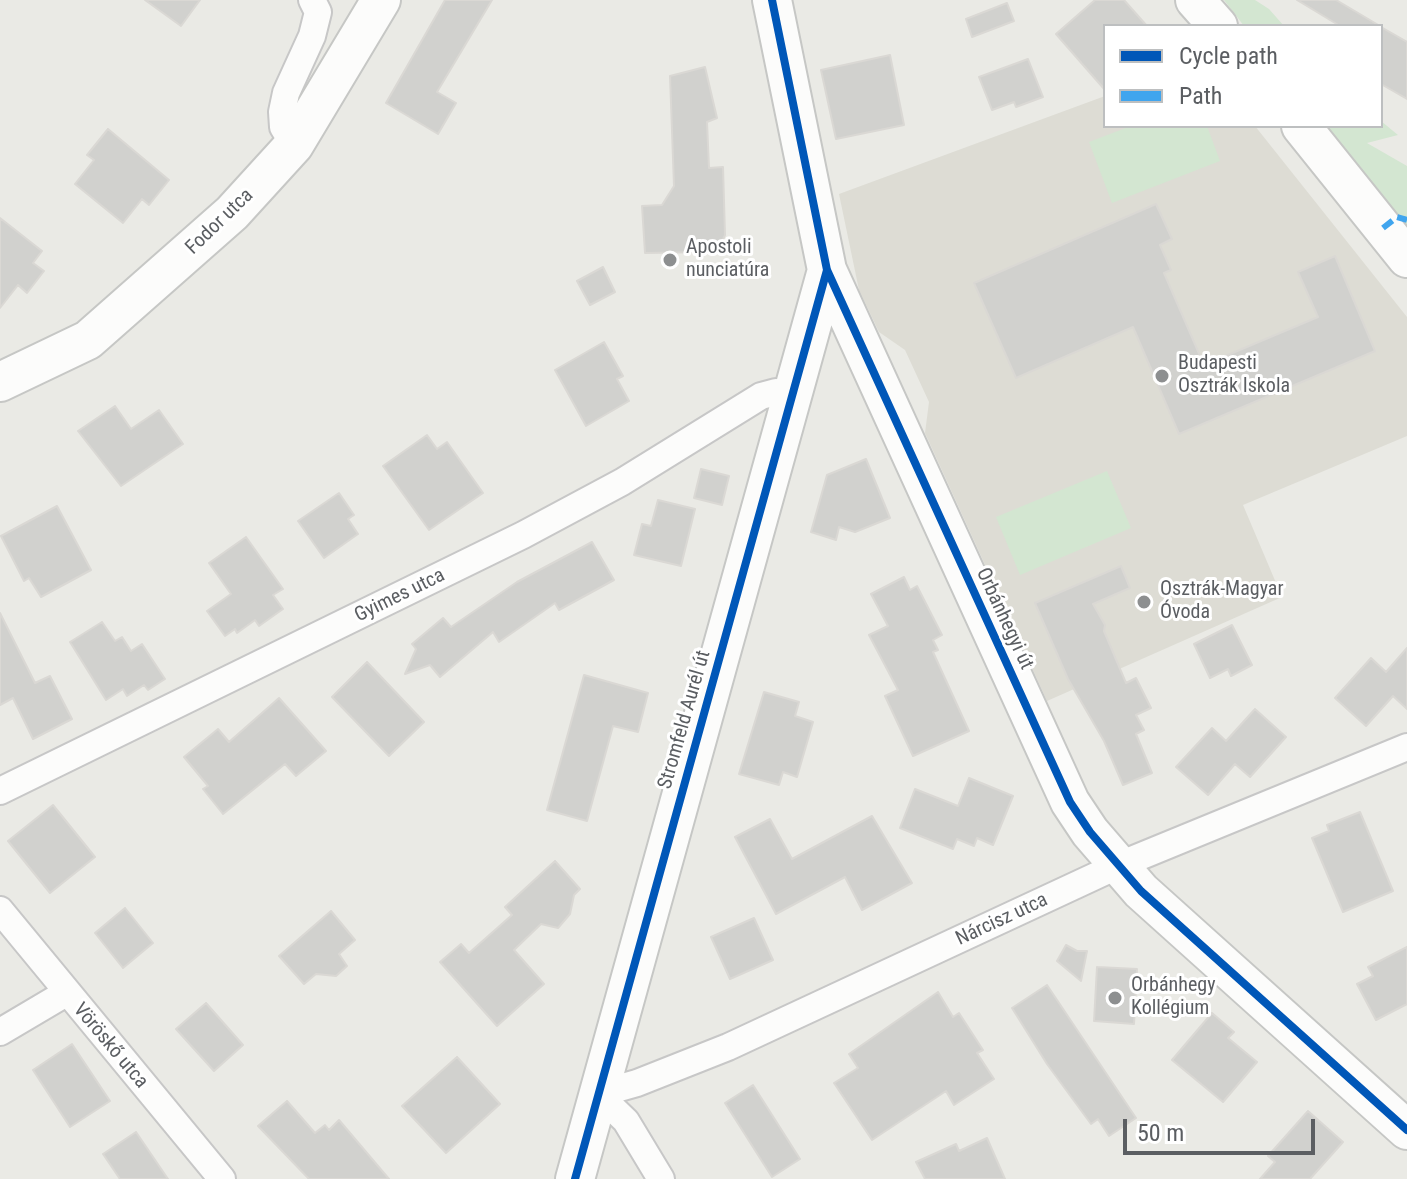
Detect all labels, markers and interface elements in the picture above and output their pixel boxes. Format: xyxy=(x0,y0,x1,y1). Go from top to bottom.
legend xyxy=(1103,24,1383,128)
text: Cycle path xyxy=(1179,42,1278,70)
text: Path xyxy=(1179,82,1222,110)
street label: Fodor utca xyxy=(181,184,259,260)
place label: Apostoli nunciatúra xyxy=(686,236,769,283)
marker: Apostoli nunciatúra xyxy=(661,251,679,269)
place label: Budapesti Osztrák Iskola xyxy=(1178,352,1290,399)
marker: Budapesti Osztrák Iskola xyxy=(1153,367,1171,385)
street label: Gyimes utca xyxy=(351,564,449,628)
street label: Orbánhegyi út xyxy=(970,564,1038,674)
place label: Osztrák-Magyar Óvoda xyxy=(1160,578,1284,625)
marker: Osztrák-Magyar Óvoda xyxy=(1135,593,1153,611)
street label: Stromfeld Aurél út xyxy=(654,648,716,792)
street label: Nárcisz utca xyxy=(952,888,1052,952)
place label: Orbánhegy Kollégium xyxy=(1131,974,1215,1021)
marker: Orbánhegy Kollégium xyxy=(1106,989,1124,1007)
street label: Vöröskő utca xyxy=(67,998,153,1094)
scale bar xyxy=(1127,1103,1319,1153)
text: 50 m xyxy=(1137,1119,1184,1147)

